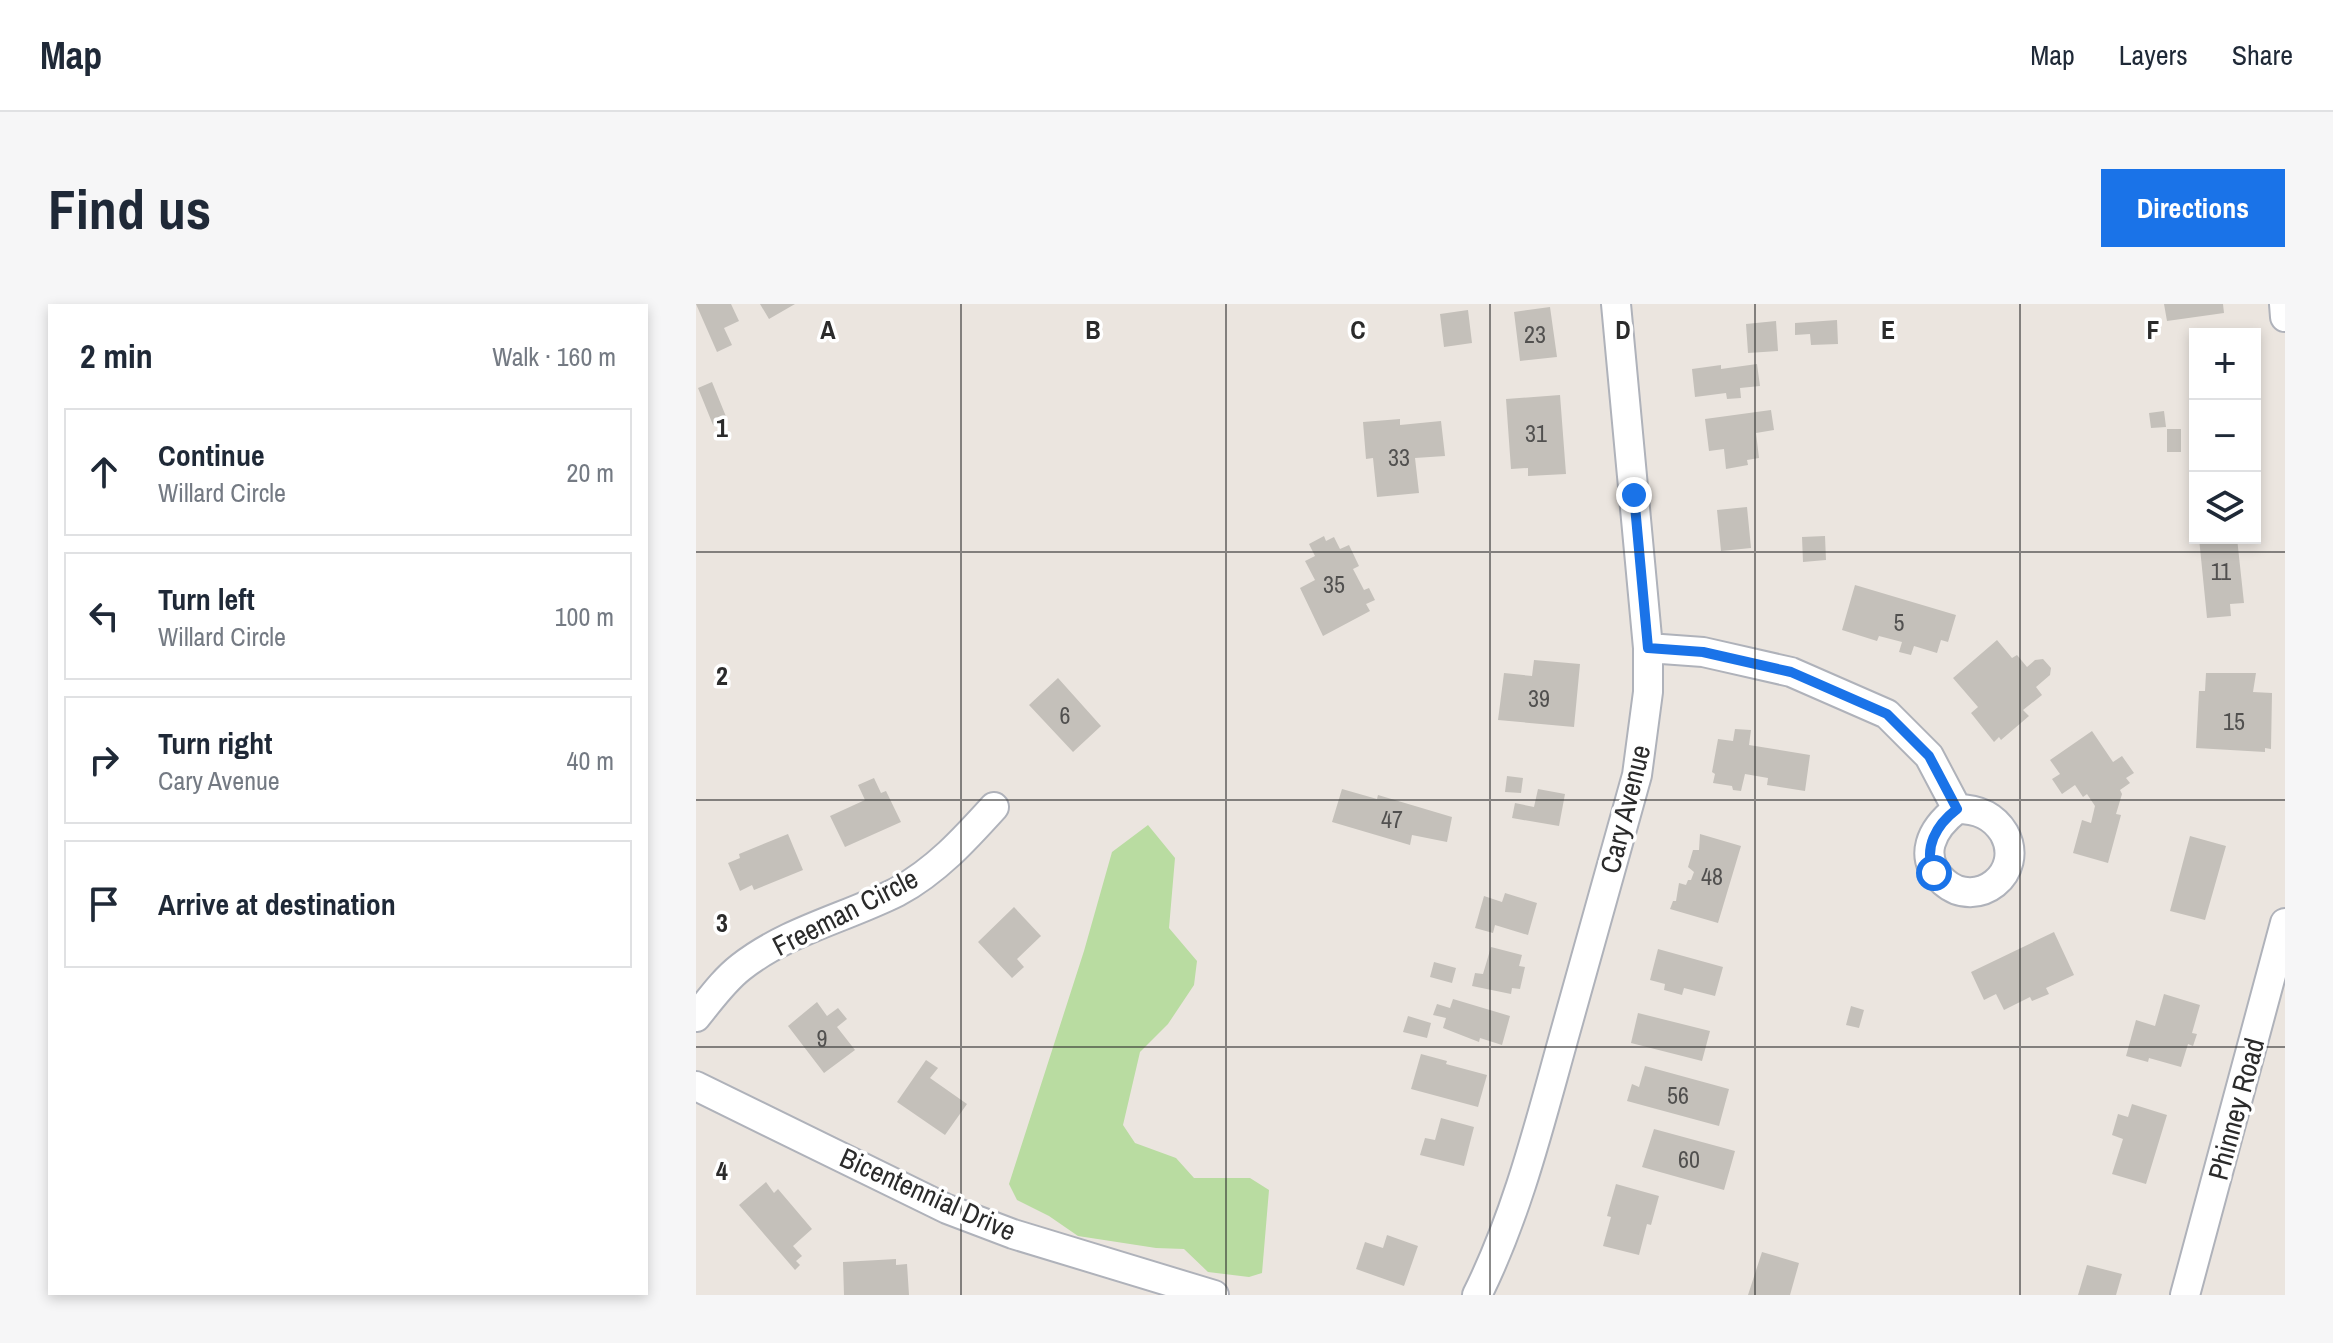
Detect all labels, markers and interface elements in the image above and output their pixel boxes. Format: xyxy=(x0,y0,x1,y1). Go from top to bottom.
text: Map xyxy=(40,30,102,81)
text: Map xyxy=(2030,36,2075,74)
text: Layers xyxy=(2119,36,2188,74)
text: Share xyxy=(2232,36,2293,74)
button: Directions xyxy=(2101,169,2285,247)
text: Find us xyxy=(48,171,211,246)
text: A xyxy=(820,312,836,347)
text: B xyxy=(1085,312,1101,347)
text: C xyxy=(1350,312,1366,347)
text: D xyxy=(1615,312,1631,347)
text: E xyxy=(1881,312,1895,347)
text: F xyxy=(2146,312,2160,347)
house number: 23 xyxy=(1524,318,1546,350)
map controls xyxy=(2189,328,2261,544)
button: + xyxy=(2189,328,2261,400)
text: 2 min xyxy=(80,333,153,379)
text: Walk · 160 m xyxy=(492,339,616,374)
button: − xyxy=(2189,400,2261,472)
text: 1 xyxy=(716,410,728,445)
house number: 31 xyxy=(1525,417,1547,449)
text: Continue xyxy=(158,435,265,475)
house number: 33 xyxy=(1388,441,1410,473)
icon: ahead xyxy=(82,450,126,494)
text: 20 m xyxy=(567,455,614,490)
button: layers xyxy=(2189,472,2261,544)
text: Willard Circle xyxy=(158,475,286,510)
route end xyxy=(1616,477,1652,513)
house number: 11 xyxy=(2211,555,2231,587)
house number: 35 xyxy=(1323,568,1345,600)
text: Turn left xyxy=(158,579,255,619)
icon: left xyxy=(82,594,126,638)
text: 100 m xyxy=(555,599,614,634)
house number: 5 xyxy=(1894,606,1905,638)
text: Willard Circle xyxy=(158,619,286,654)
text: 2 xyxy=(716,658,728,693)
house number: 39 xyxy=(1528,682,1550,714)
house number: 6 xyxy=(1060,699,1070,731)
house number: 15 xyxy=(2223,705,2245,737)
text: Turn right xyxy=(158,723,272,763)
icon: right xyxy=(82,738,126,782)
street label: Cary Avenue xyxy=(1591,741,1659,877)
text: 40 m xyxy=(567,743,614,778)
text: Cary Avenue xyxy=(158,763,280,798)
house number: 47 xyxy=(1381,803,1403,835)
route start xyxy=(1916,855,1952,891)
street label: Freeman Circle xyxy=(766,859,924,965)
house number: 48 xyxy=(1701,860,1723,892)
icon: arrive xyxy=(82,882,126,926)
text: Arrive at destination xyxy=(158,884,396,924)
text: 3 xyxy=(716,905,728,940)
house number: 9 xyxy=(817,1022,827,1054)
street label: Phinney Road xyxy=(2199,1034,2273,1184)
house number: 56 xyxy=(1667,1079,1689,1111)
street label: Bicentennial Drive xyxy=(834,1138,1022,1250)
house number: 60 xyxy=(1678,1143,1700,1175)
text: 4 xyxy=(716,1153,728,1188)

